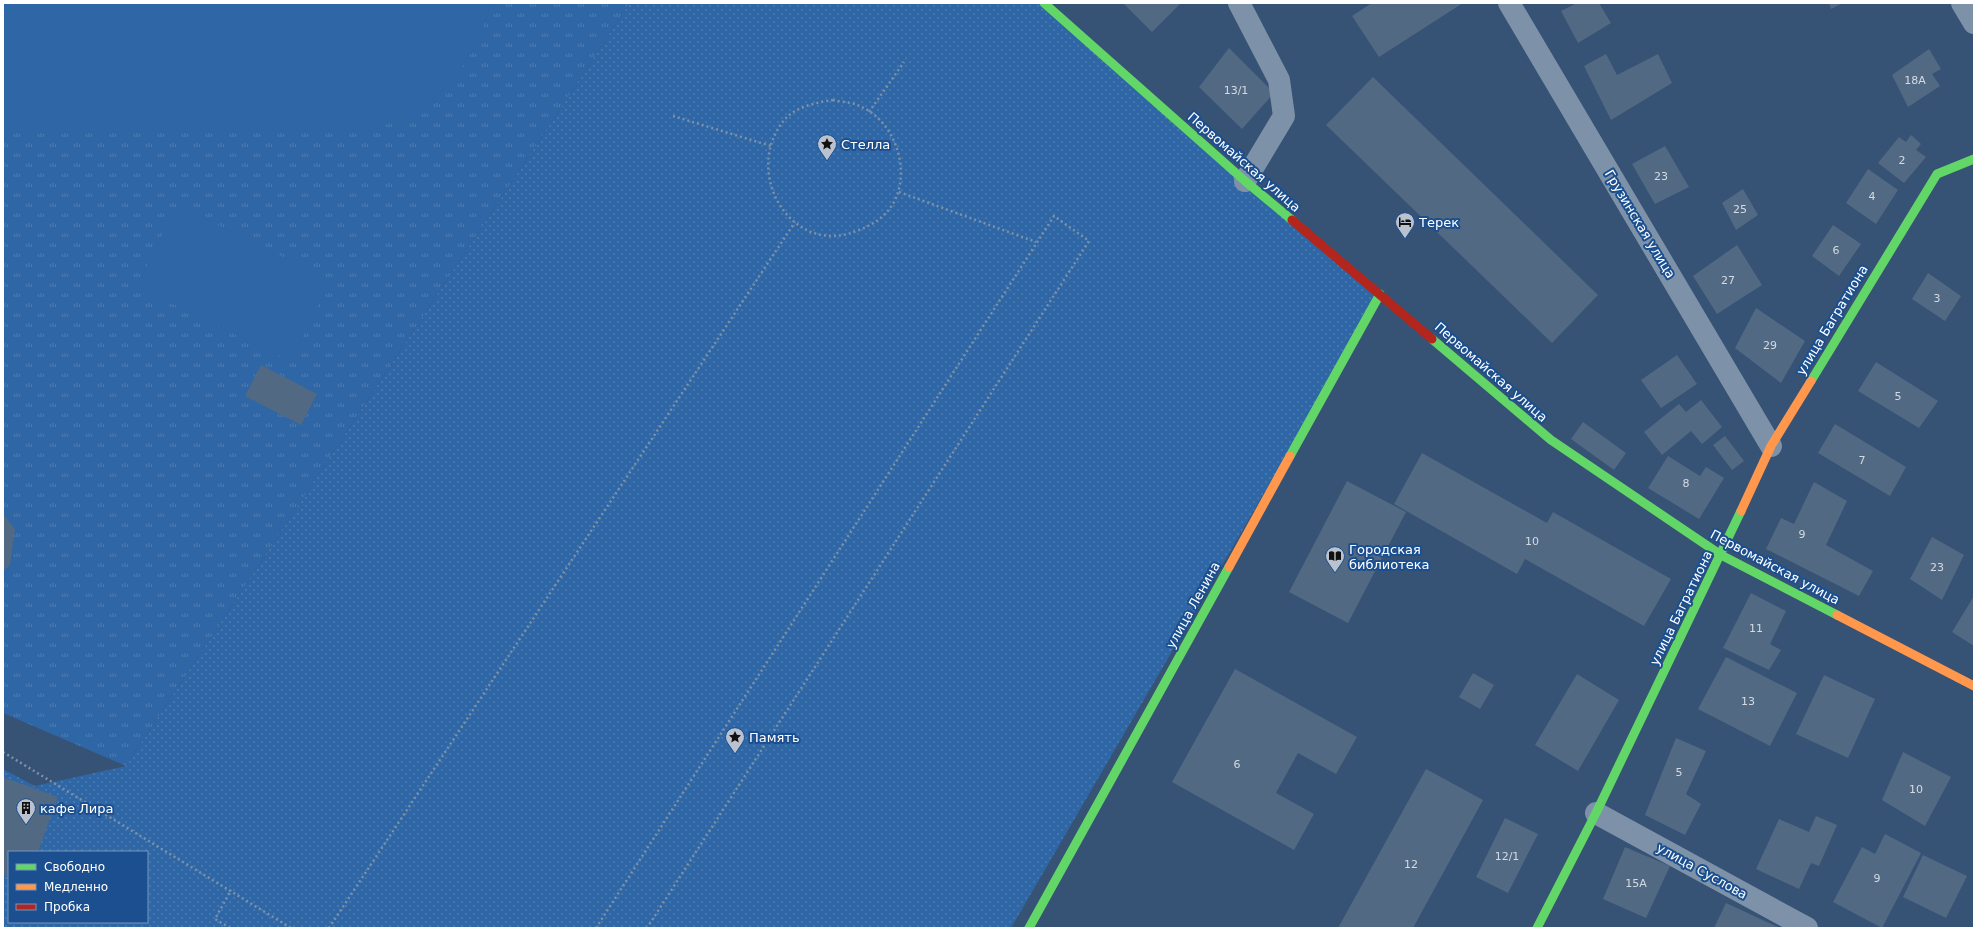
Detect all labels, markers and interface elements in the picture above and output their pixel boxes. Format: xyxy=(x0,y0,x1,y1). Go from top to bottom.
house number: 18А xyxy=(1904,74,1926,87)
house number: 13/1 xyxy=(1224,84,1248,97)
street label: Первомайская улица xyxy=(1185,109,1303,215)
place icon: Стелла xyxy=(816,133,838,161)
place label: Стелла xyxy=(841,137,890,152)
house number: 2 xyxy=(1899,154,1906,167)
street label: Грузинская улица xyxy=(1602,167,1678,281)
house number: 23 xyxy=(1654,170,1668,183)
house number: 4 xyxy=(1869,190,1876,203)
house number: 25 xyxy=(1733,203,1747,216)
hotel icon: Терек xyxy=(1394,211,1416,239)
place label: Терек xyxy=(1418,215,1459,230)
house number: 6 xyxy=(1833,244,1840,257)
street label: улица Багратиона xyxy=(1793,262,1871,378)
house number: 27 xyxy=(1721,274,1735,287)
house number: 3 xyxy=(1934,292,1941,305)
street label: Первомайская улица xyxy=(1432,319,1550,425)
house number: 29 xyxy=(1763,339,1777,352)
house number: 5 xyxy=(1895,390,1902,403)
house number: 7 xyxy=(1859,454,1866,467)
house number: 8 xyxy=(1683,477,1690,490)
street label: Первомайская улица xyxy=(1708,527,1842,607)
house number: 9 xyxy=(1799,528,1806,541)
house number: 10 xyxy=(1525,535,1539,548)
place label: Городская библиотека xyxy=(1349,542,1430,572)
library icon: Городская библиотека xyxy=(1324,545,1346,573)
street label: улица Багратиона xyxy=(1647,548,1715,668)
street label: улица Ленина xyxy=(1163,559,1223,651)
house number: 23 xyxy=(1930,561,1944,574)
house number: 11 xyxy=(1749,622,1763,635)
house number: 13 xyxy=(1741,695,1755,708)
place icon: Память xyxy=(724,726,746,754)
place label: Память xyxy=(749,730,800,745)
house number: 6 xyxy=(1234,758,1241,771)
house number: 5 xyxy=(1676,766,1683,779)
house number: 10 xyxy=(1909,783,1923,796)
building icon: кафе Лира xyxy=(15,797,37,825)
place label: кафе Лира xyxy=(40,801,114,816)
street label: улица Суслова xyxy=(1654,840,1750,902)
house number: 12/1 xyxy=(1495,850,1519,863)
legend xyxy=(8,851,148,923)
house number: 12 xyxy=(1404,858,1418,871)
text: Свободно xyxy=(44,860,105,874)
house number: 9 xyxy=(1874,872,1881,885)
house number: 15А xyxy=(1625,877,1647,890)
text: Медленно xyxy=(44,880,108,894)
text: Пробка xyxy=(44,900,90,914)

